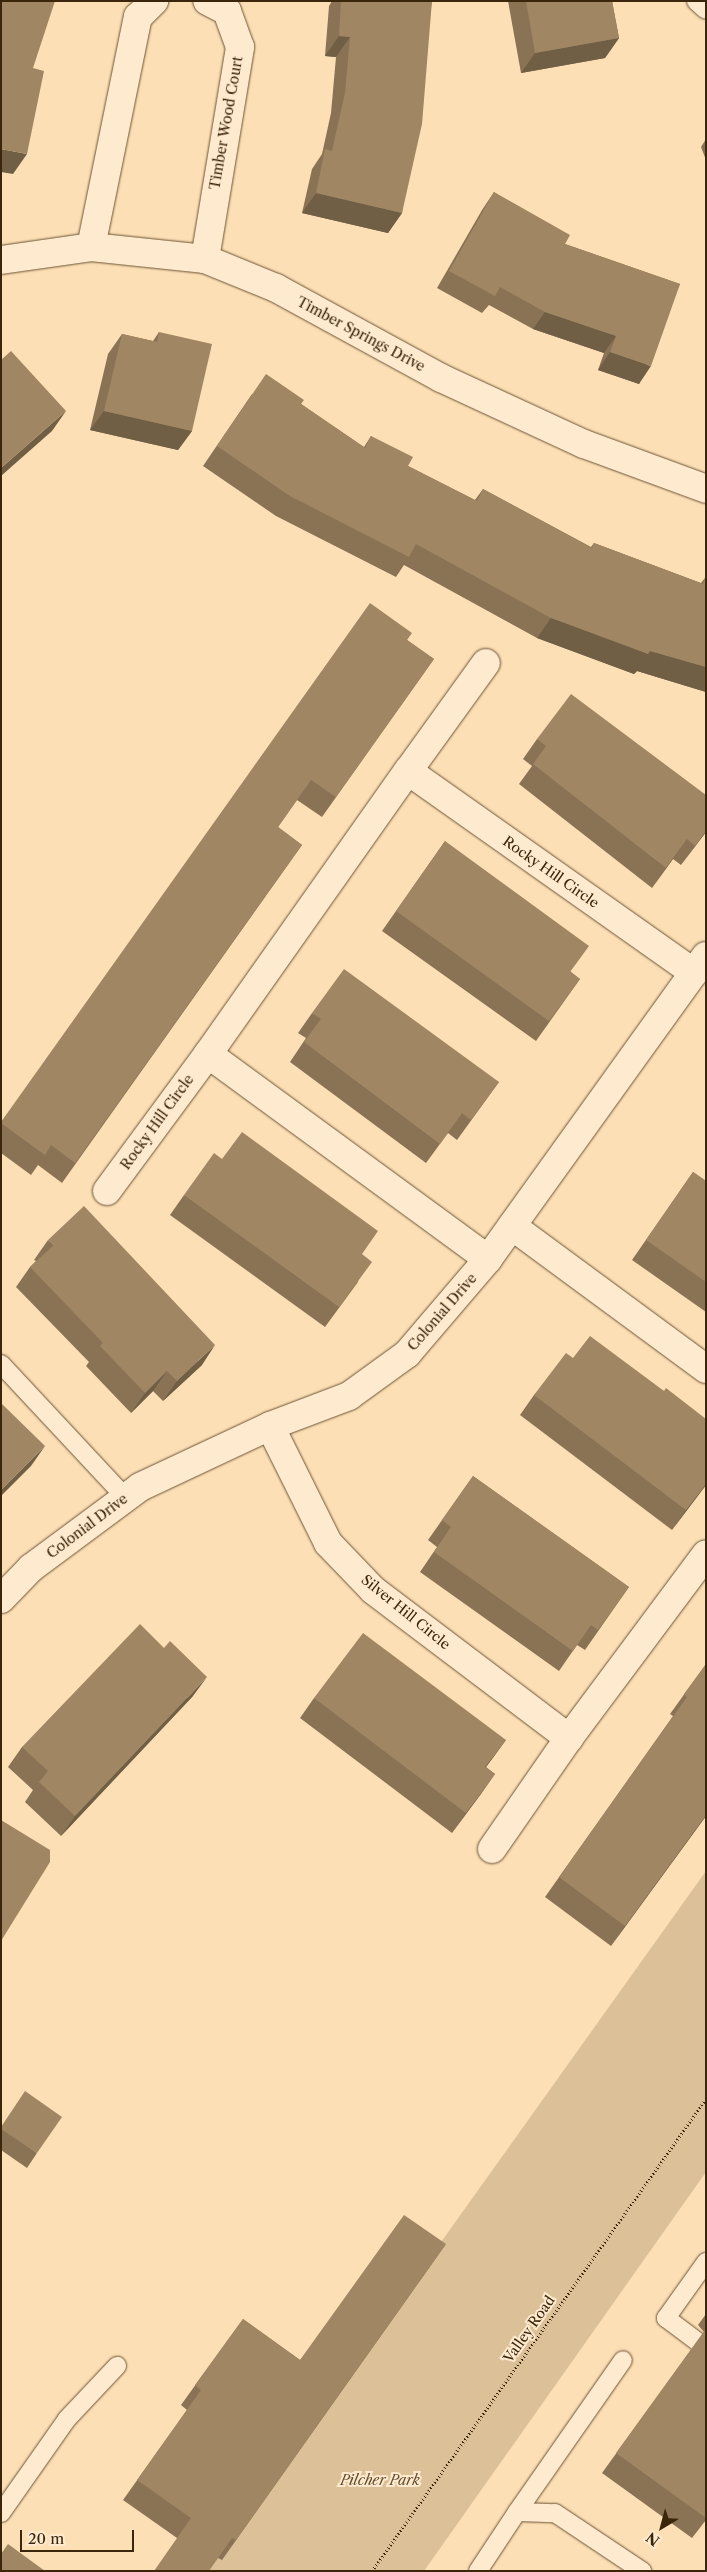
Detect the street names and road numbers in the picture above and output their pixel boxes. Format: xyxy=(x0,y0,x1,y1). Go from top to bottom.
street label: Timber Wood Court xyxy=(206,55,246,191)
street label: Timber Springs Drive xyxy=(294,293,428,375)
street label: Rocky Hill Circle xyxy=(500,832,602,912)
street label: Rocky Hill Circle xyxy=(117,1071,197,1173)
street label: Colonial Drive xyxy=(404,1270,480,1354)
street label: Colonial Drive xyxy=(43,1490,131,1562)
street label: Silver Hill Circle xyxy=(358,1571,454,1653)
street label: Valley Road xyxy=(500,2292,558,2366)

